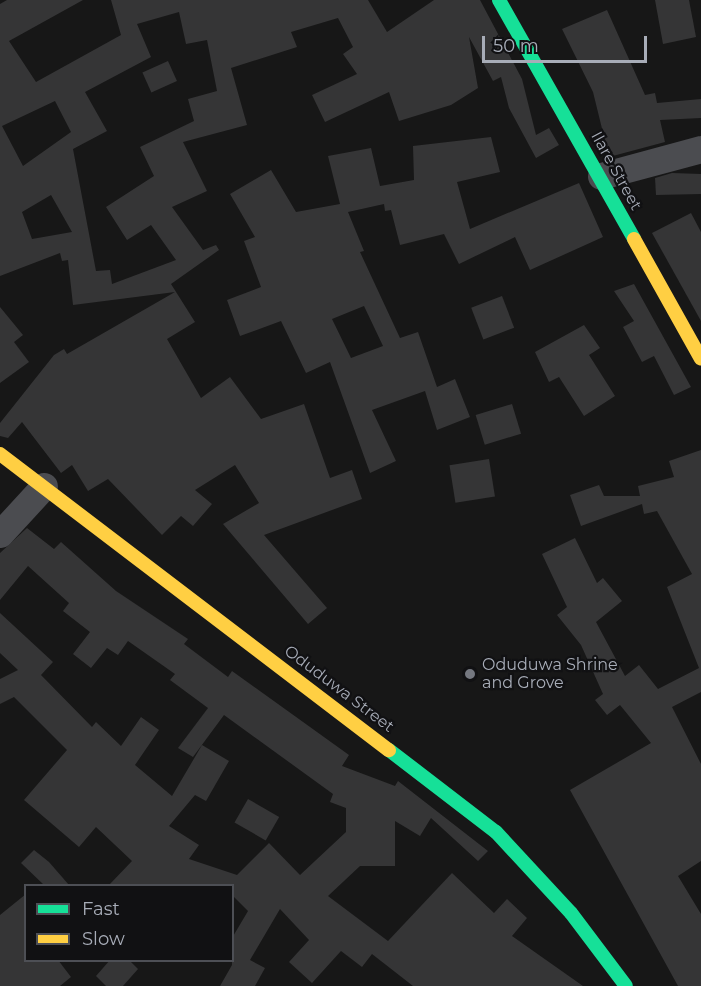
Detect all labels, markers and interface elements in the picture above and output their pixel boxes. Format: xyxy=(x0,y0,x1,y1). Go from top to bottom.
scale bar xyxy=(485,24,650,62)
text: 50 m xyxy=(493,35,539,57)
street label: Ilare Street xyxy=(587,128,645,214)
street label: Oduduwa Street xyxy=(280,641,398,737)
place label: Oduduwa Shrine and Grove xyxy=(482,655,618,693)
marker: Oduduwa Shrine and Grove xyxy=(463,667,477,681)
legend xyxy=(24,884,234,962)
text: Fast xyxy=(82,898,120,920)
text: Slow xyxy=(82,928,125,950)

